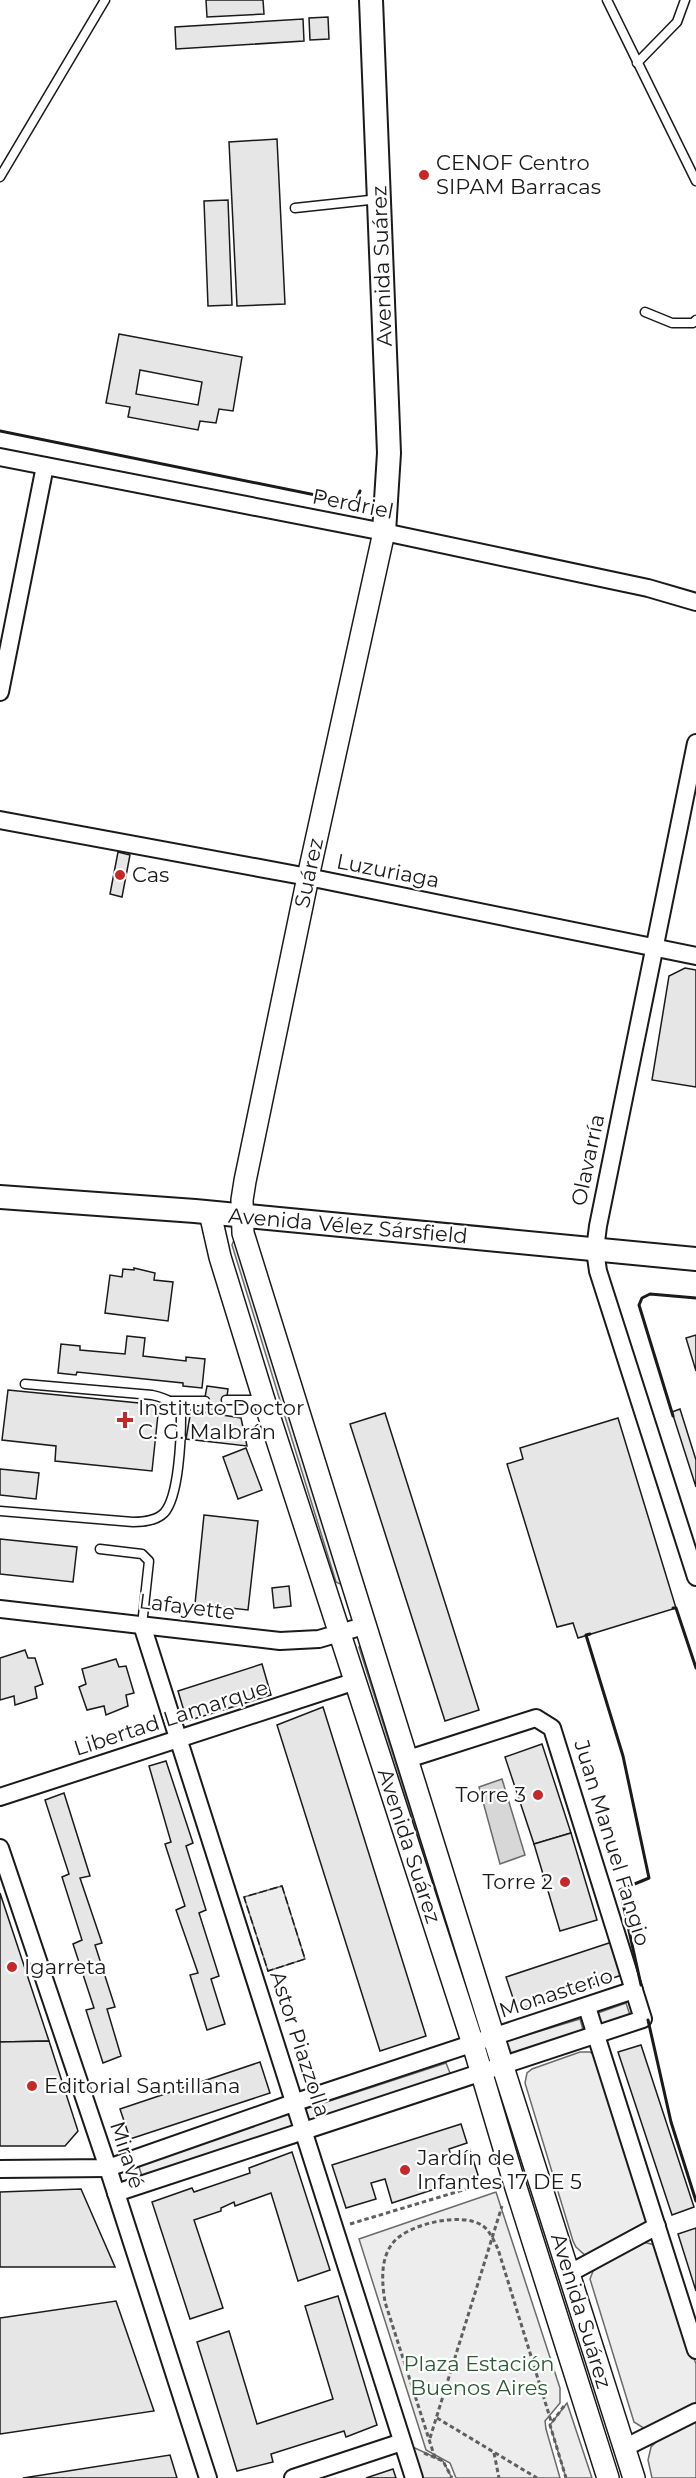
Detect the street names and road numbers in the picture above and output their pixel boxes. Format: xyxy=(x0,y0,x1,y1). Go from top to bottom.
street label: Avenida Suárez xyxy=(366,185,397,347)
street label: Perdriel xyxy=(310,483,396,524)
street label: Suárez xyxy=(289,836,328,910)
street label: Luzuriaga xyxy=(335,848,442,893)
street label: Olavarría xyxy=(566,1112,609,1208)
street label: Avenida Vélez Sársfield xyxy=(227,1203,469,1248)
street label: Lafayette xyxy=(138,1588,236,1625)
street label: Libertad Lamarque xyxy=(71,1674,271,1761)
street label: Juan Manuel Fangio xyxy=(569,1736,656,1949)
street label: Avenida Suárez xyxy=(373,1765,446,1926)
street label: Monasterio xyxy=(496,1962,616,2023)
street label: Astor Piazzolla xyxy=(265,1968,336,2120)
street label: Miravé xyxy=(105,2118,150,2192)
street label: Avenida Suárez xyxy=(546,2230,617,2392)

